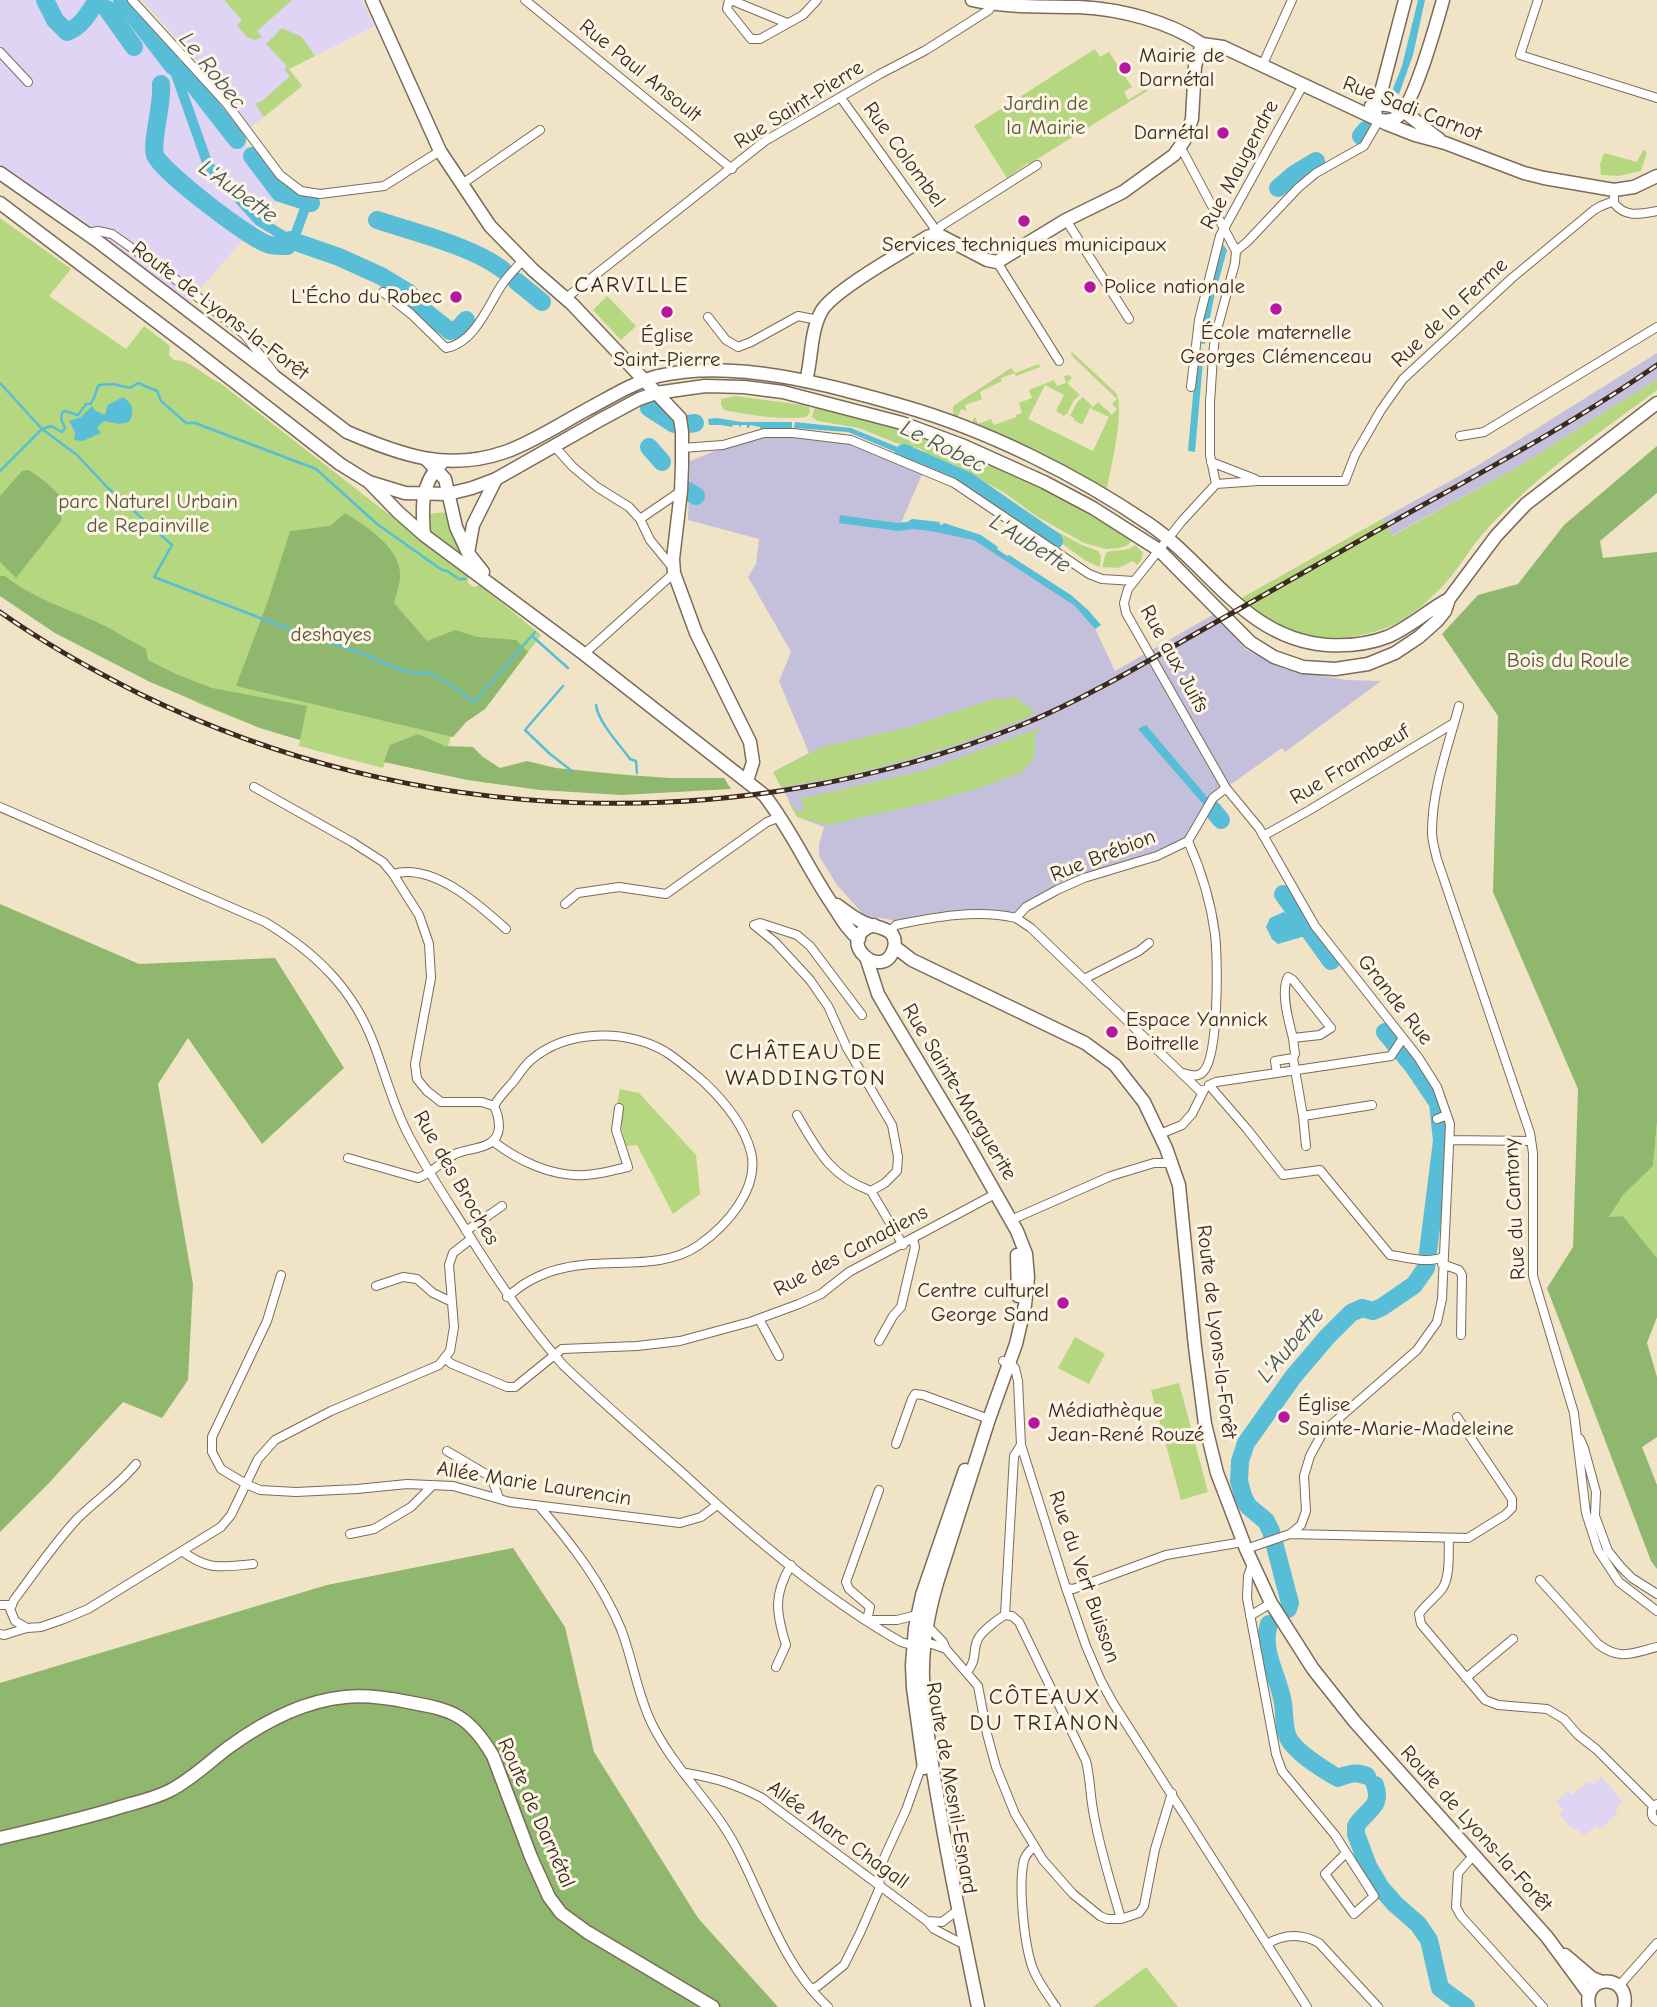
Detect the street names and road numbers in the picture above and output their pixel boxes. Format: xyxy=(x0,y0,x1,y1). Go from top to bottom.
street label: Rue Paul Ansoult xyxy=(574,14,706,128)
street label: Rue Saint-Pierre xyxy=(730,55,868,155)
street label: Rue Sadi Carnot xyxy=(1339,71,1485,147)
street label: Rue Maugendre xyxy=(1195,96,1285,234)
street label: Rue Colombel xyxy=(857,97,951,213)
street label: Route de Lyons-la-Forêt xyxy=(126,236,314,386)
street label: Rue de la Ferme xyxy=(1387,253,1513,373)
street label: Rue aux Juifs xyxy=(1134,601,1214,717)
street label: Rue Frambœuf xyxy=(1286,719,1414,811)
street label: Rue Brébion xyxy=(1047,824,1159,888)
street label: Grande Rue xyxy=(1352,950,1438,1050)
street label: Rue Sainte-Marguerite xyxy=(896,999,1022,1185)
street label: Rue des Broches xyxy=(407,1106,505,1250)
street label: Rue du Cantony xyxy=(1499,1137,1531,1281)
street label: Rue des Canadiens xyxy=(770,1200,932,1302)
street label: Route de Lyons-la-Forêt xyxy=(1190,1224,1242,1440)
street label: Allée Marie Laurencin xyxy=(435,1456,633,1512)
street label: Rue du Vert Buisson xyxy=(1043,1488,1125,1666)
street label: Route de Mesnil-Esnard xyxy=(920,1680,982,1896)
street label: Route de Darnétal xyxy=(492,1734,580,1892)
street label: Route de Lyons-la-Forêt xyxy=(1395,1741,1557,1917)
street label: Allée Marc Chagall xyxy=(762,1775,914,1895)

